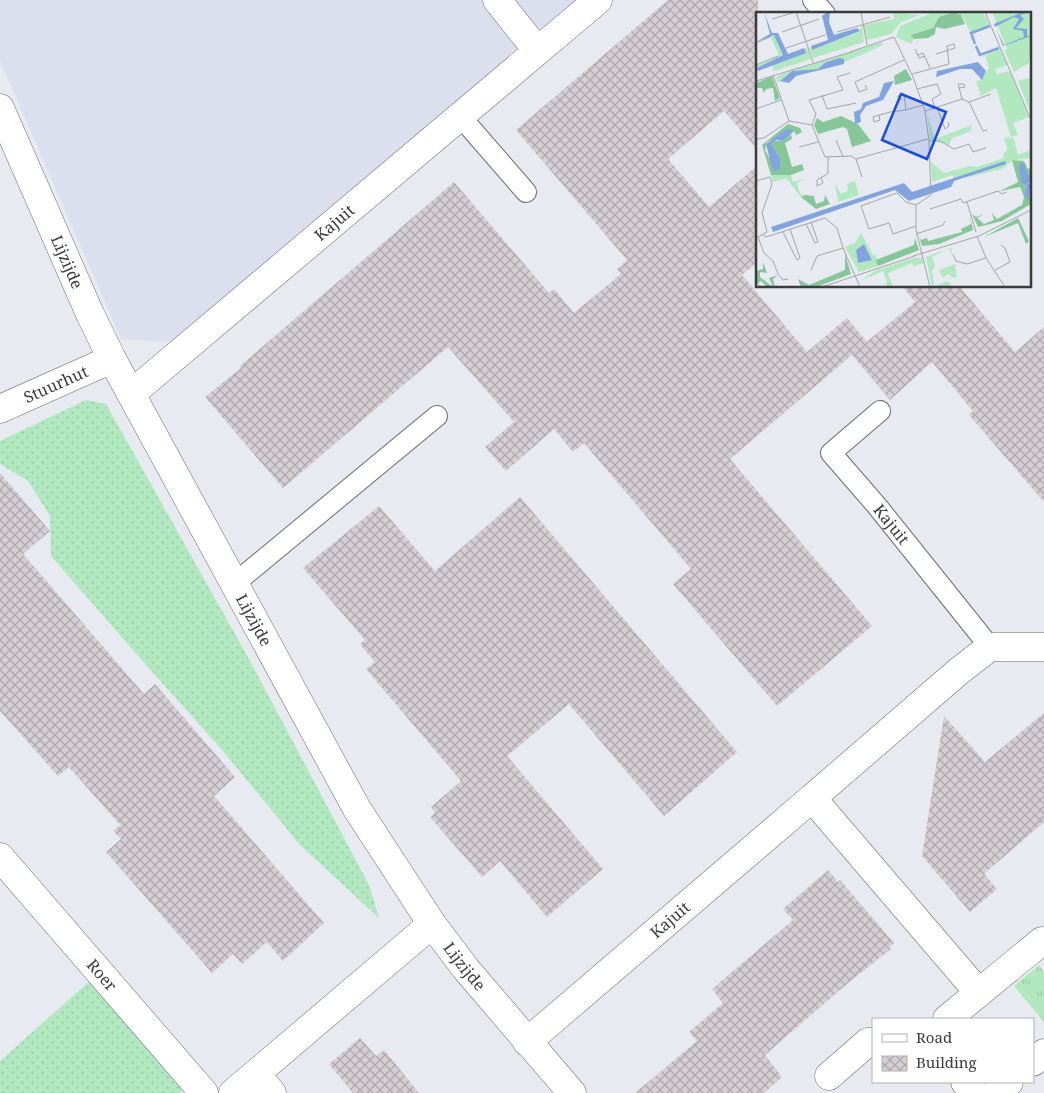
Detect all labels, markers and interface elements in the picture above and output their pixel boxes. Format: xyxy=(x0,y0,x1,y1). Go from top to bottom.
inset map xyxy=(756,12,1032,288)
street label: Kajuit xyxy=(310,199,359,246)
street label: Lijzijde xyxy=(46,232,89,292)
street label: Stuurhut xyxy=(20,360,92,408)
street label: Kajuit xyxy=(869,499,915,549)
street label: Lijzijde xyxy=(231,590,277,650)
street label: Kajuit xyxy=(645,896,695,943)
street label: Lijzijde xyxy=(438,937,491,995)
street label: Roer xyxy=(82,954,122,996)
legend xyxy=(872,1018,1034,1083)
text: Road xyxy=(916,1027,952,1047)
text: Building xyxy=(916,1052,977,1072)

